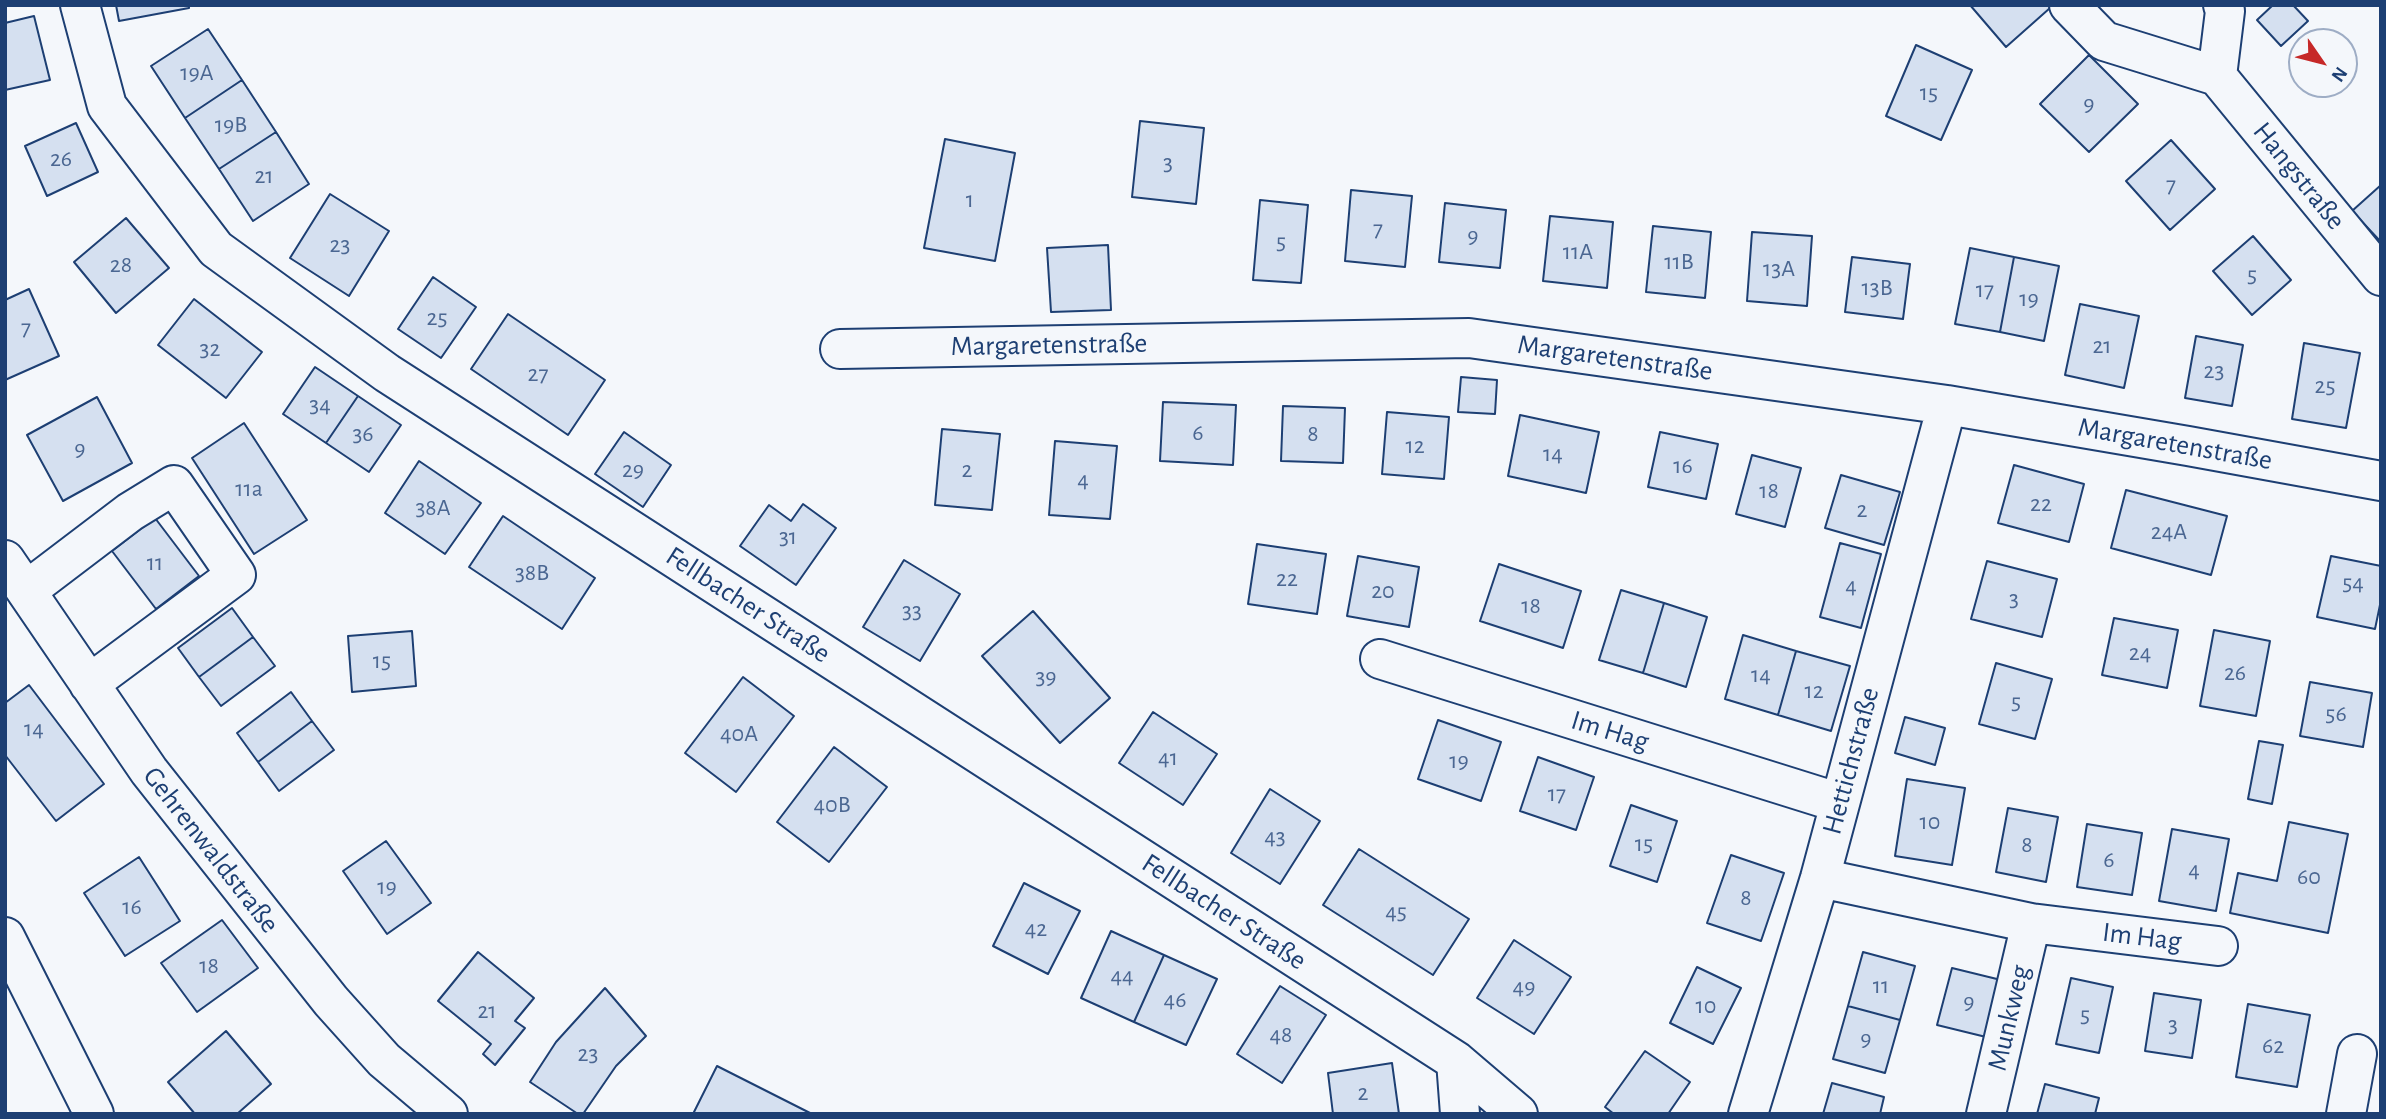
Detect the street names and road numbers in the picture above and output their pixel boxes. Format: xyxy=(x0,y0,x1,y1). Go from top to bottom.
street label: Hangstraße xyxy=(2245,115,2353,237)
street label: Margaretenstraße xyxy=(950,326,1148,364)
street label: Margaretenstraße xyxy=(1515,328,1715,388)
street label: Margaretenstraße xyxy=(2075,410,2275,478)
street label: Fellbacher Straße xyxy=(659,539,837,671)
street label: Hettichstraße xyxy=(1815,684,1887,838)
street label: Im Hag xyxy=(1567,703,1653,759)
street label: Gehrenwaldstraße xyxy=(136,760,286,940)
street label: Fellbacher Straße xyxy=(1135,846,1313,978)
street label: Im Hag xyxy=(2101,915,2183,959)
street label: Munkweg xyxy=(1981,962,2037,1074)

